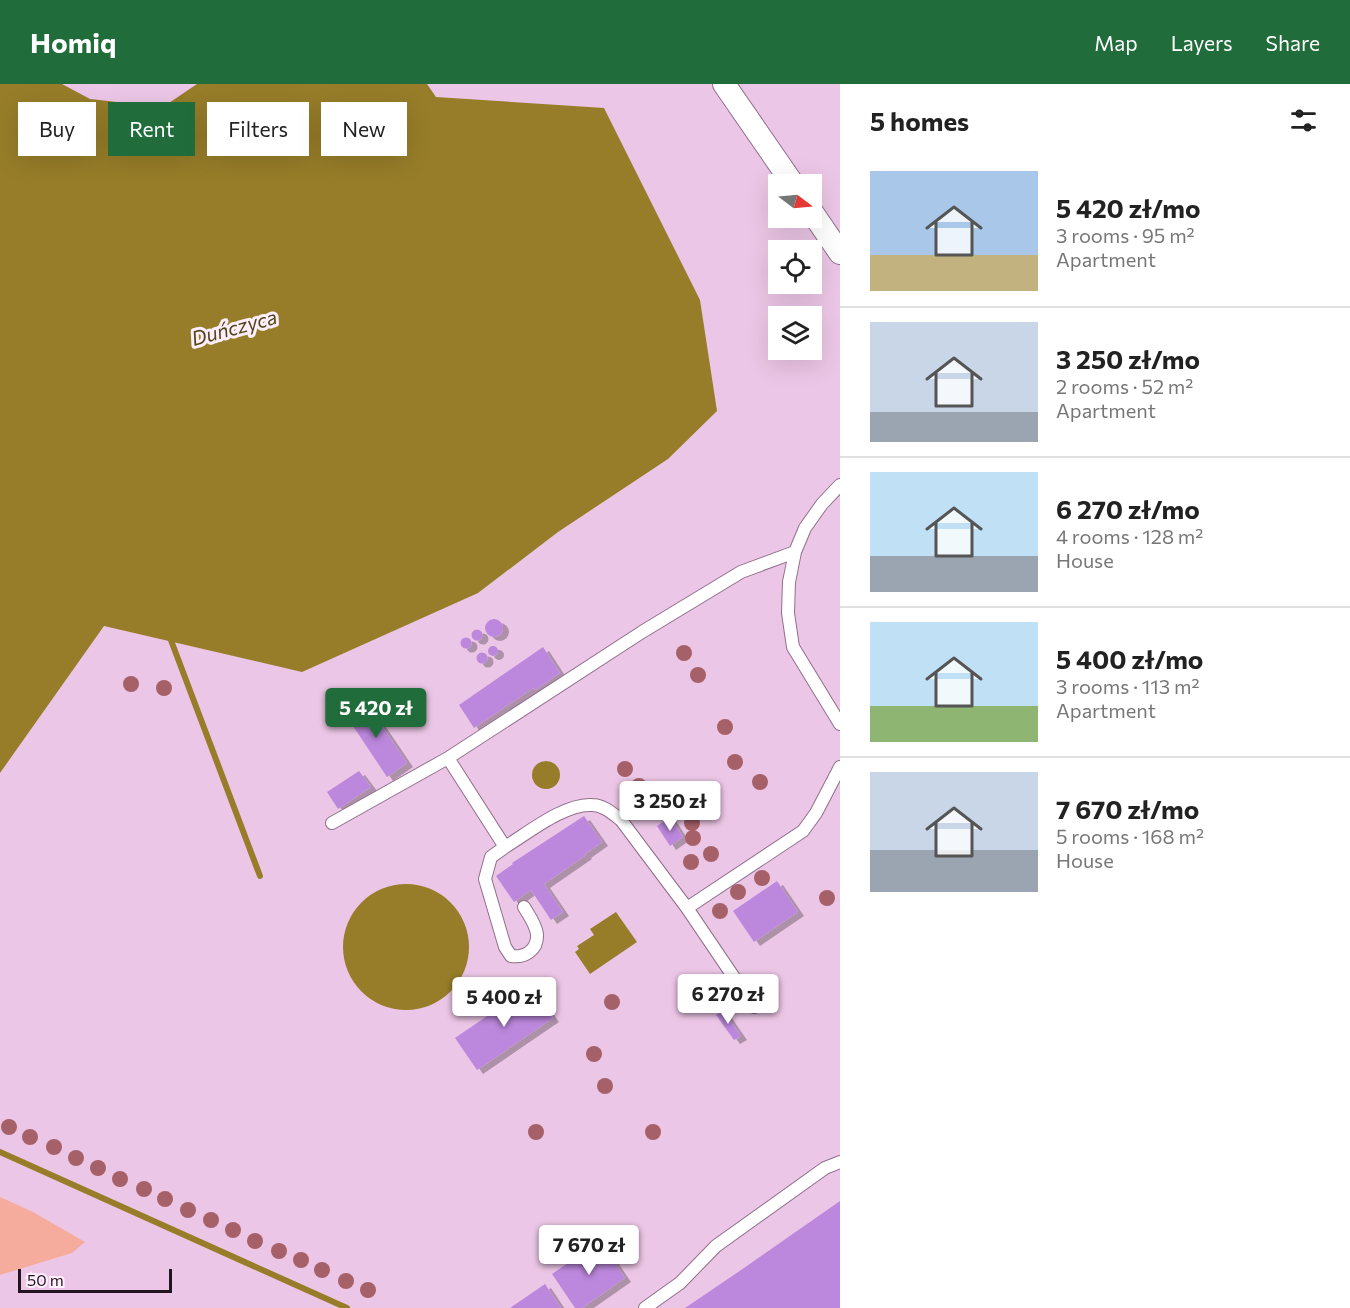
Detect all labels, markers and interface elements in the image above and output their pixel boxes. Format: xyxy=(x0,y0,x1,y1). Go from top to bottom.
text: Homiq xyxy=(30,25,116,59)
text: Map xyxy=(1094,30,1138,55)
text: Layers xyxy=(1171,30,1233,55)
text: Share xyxy=(1266,30,1320,55)
chip: Buy xyxy=(18,102,96,156)
chip: Rent xyxy=(108,102,195,156)
chip: Filters xyxy=(207,102,309,156)
chip: New xyxy=(321,102,407,156)
icon: filters xyxy=(1287,104,1320,137)
text: 5 homes xyxy=(870,105,969,136)
north arrow xyxy=(768,174,822,228)
map controls xyxy=(768,174,822,360)
text: 5 420 zł/mo xyxy=(1056,192,1201,223)
icon: home xyxy=(918,195,990,267)
text: 3 rooms · 95 m² xyxy=(1056,223,1195,247)
button: locate xyxy=(768,240,822,294)
text: Apartment xyxy=(1056,247,1156,271)
water label: Duńczyca xyxy=(189,304,279,350)
button: layers xyxy=(768,306,822,360)
text: 3 250 zł/mo xyxy=(1056,343,1200,374)
icon: home xyxy=(918,346,990,418)
text: 2 rooms · 52 m² xyxy=(1056,374,1193,398)
text: Apartment xyxy=(1056,398,1156,422)
text: 6 270 zł/mo xyxy=(1056,493,1200,524)
icon: home xyxy=(918,496,990,568)
text: 4 rooms · 128 m² xyxy=(1056,524,1203,548)
text: House xyxy=(1056,548,1114,572)
text: 5 400 zł/mo xyxy=(1056,643,1203,674)
icon: home xyxy=(918,646,990,718)
text: 3 rooms · 113 m² xyxy=(1056,674,1200,698)
pin: 5 420 zł xyxy=(314,688,438,739)
text: 5 420 zł xyxy=(339,695,413,719)
text: Apartment xyxy=(1056,698,1156,722)
pin: 3 250 zł xyxy=(608,781,732,832)
text: 3 250 zł xyxy=(633,788,707,812)
text: 7 670 zł/mo xyxy=(1056,793,1199,824)
icon: home xyxy=(918,796,990,868)
text: 5 rooms · 168 m² xyxy=(1056,824,1204,848)
text: House xyxy=(1056,848,1114,872)
pin: 6 270 zł xyxy=(666,974,790,1025)
pin: 5 400 zł xyxy=(442,977,566,1028)
text: 6 270 zł xyxy=(692,981,764,1005)
text: 5 400 zł xyxy=(466,984,542,1008)
pin: 7 670 zł xyxy=(527,1225,651,1276)
text: 7 670 zł xyxy=(553,1232,625,1256)
scale bar xyxy=(18,1266,172,1294)
text: 50 m xyxy=(27,1270,64,1289)

